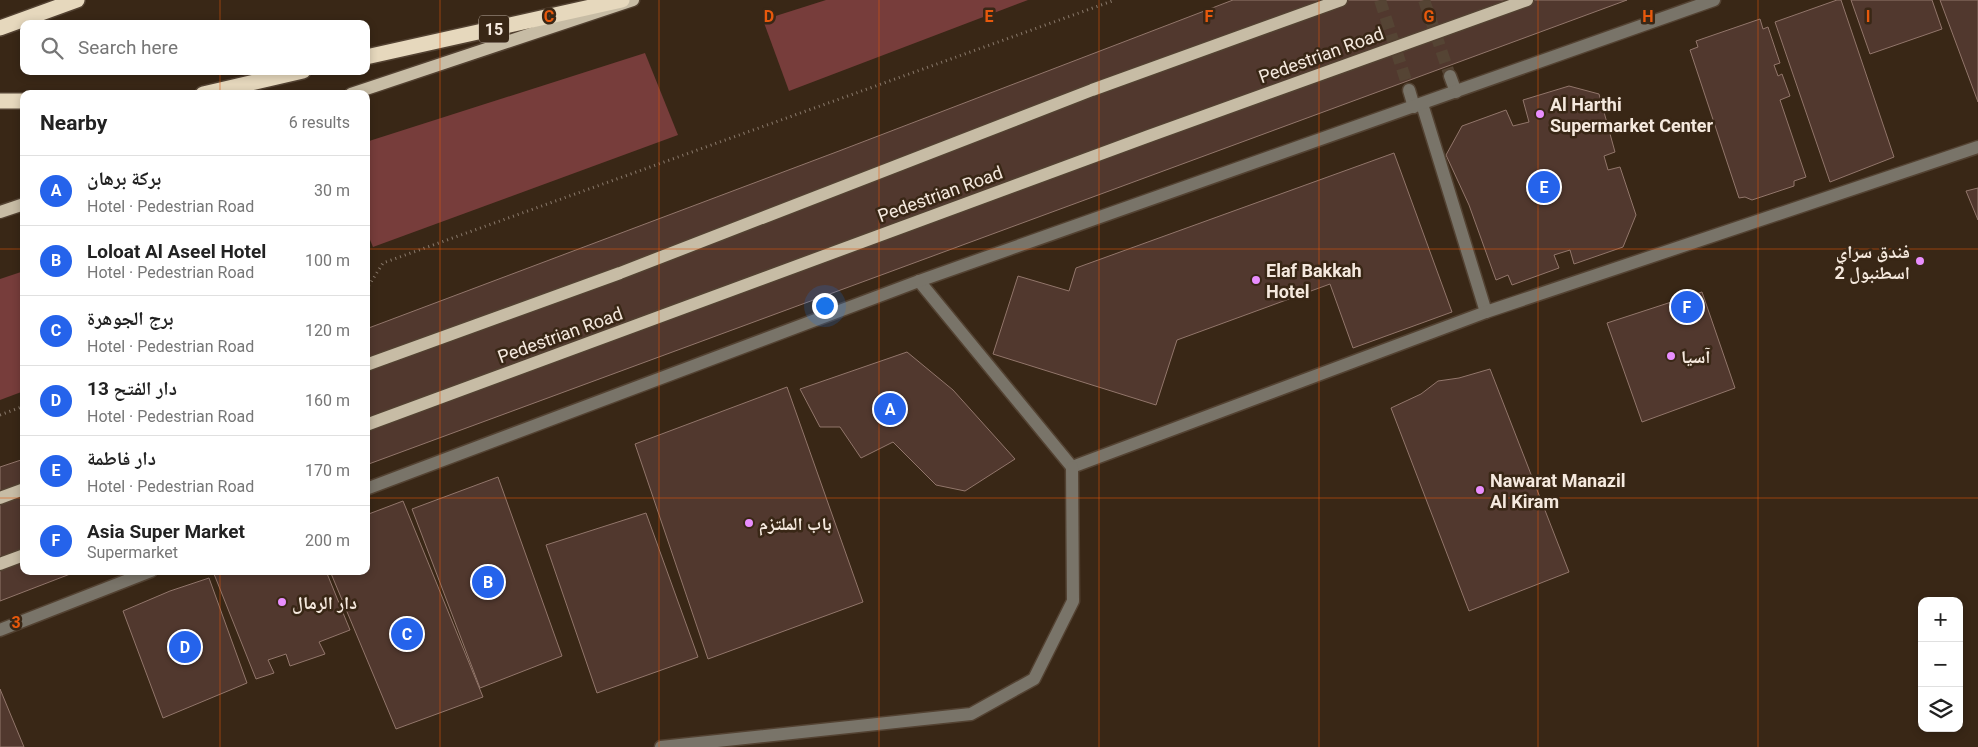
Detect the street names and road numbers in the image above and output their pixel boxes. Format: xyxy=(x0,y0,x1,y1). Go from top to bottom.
road number: 15 xyxy=(479,15,509,42)
street label: Pedestrian Road xyxy=(1256,23,1386,87)
street label: Pedestrian Road xyxy=(875,162,1005,226)
street label: Pedestrian Road xyxy=(495,303,625,367)

